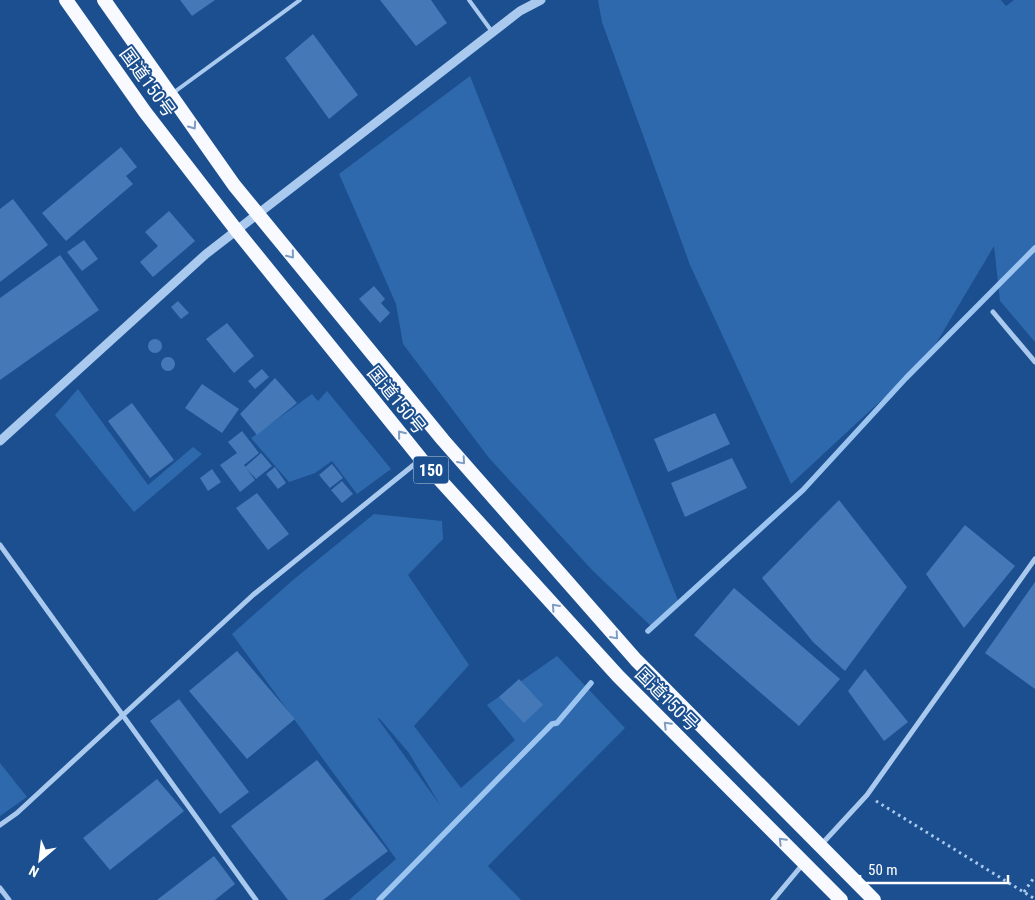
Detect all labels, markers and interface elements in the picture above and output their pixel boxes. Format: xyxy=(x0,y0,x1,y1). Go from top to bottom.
street label: 国道150号 xyxy=(116,43,180,121)
one-way arrow xyxy=(187,120,195,129)
one-way arrow xyxy=(286,249,294,258)
street label: 国道150号 xyxy=(363,362,431,438)
one-way arrow xyxy=(398,431,406,440)
one-way arrow xyxy=(456,455,465,464)
road number: 150 xyxy=(414,456,448,484)
one-way arrow xyxy=(552,604,561,613)
one-way arrow xyxy=(609,630,618,639)
street label: 国道150号 xyxy=(631,663,703,735)
one-way arrow xyxy=(664,722,673,731)
north arrow xyxy=(15,835,65,885)
one-way arrow xyxy=(778,837,787,846)
scale bar xyxy=(860,852,1008,884)
text: 50 m xyxy=(868,861,898,879)
text: N xyxy=(26,862,41,881)

